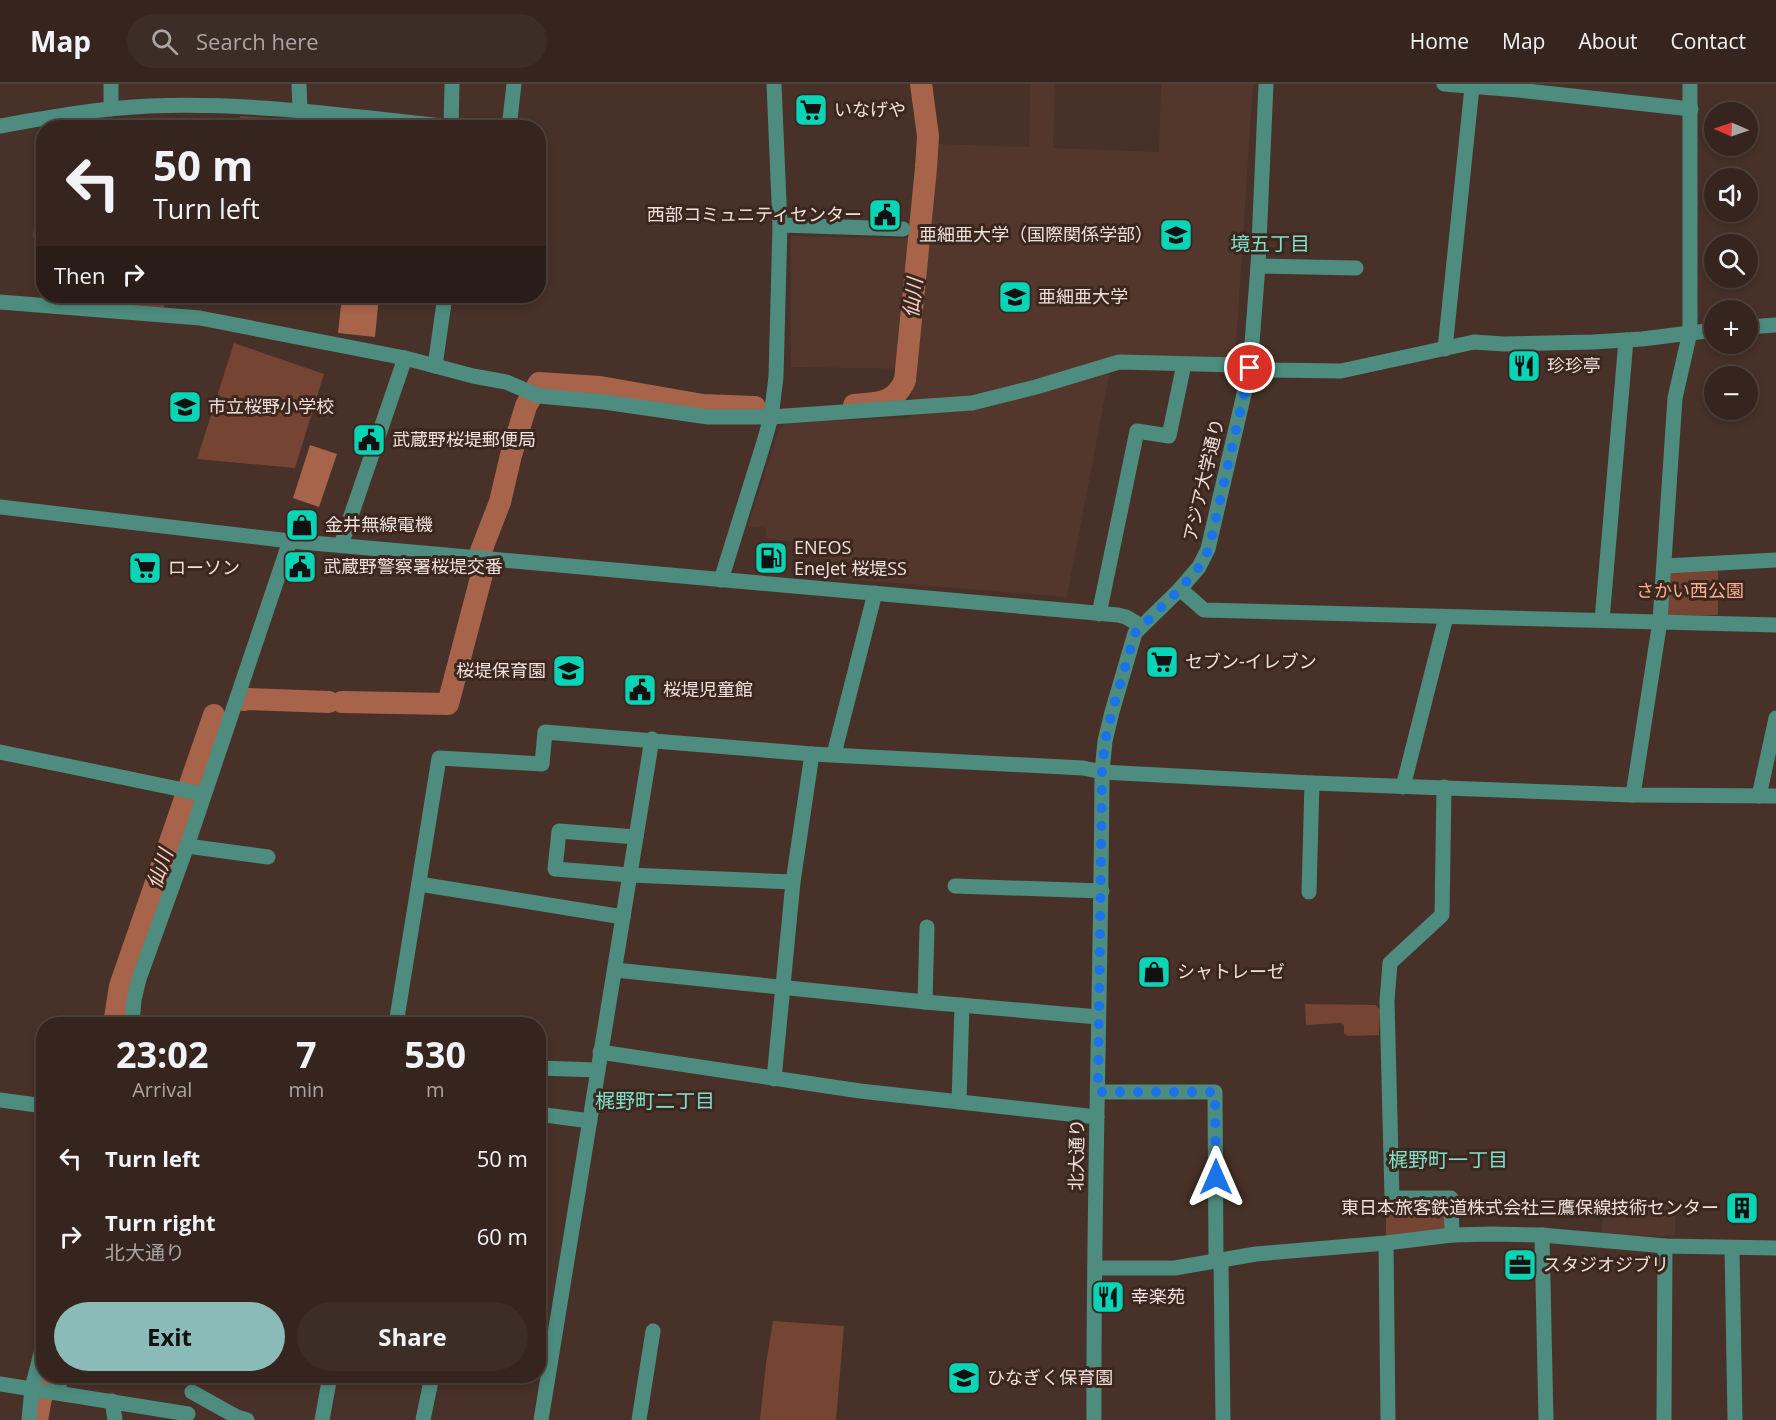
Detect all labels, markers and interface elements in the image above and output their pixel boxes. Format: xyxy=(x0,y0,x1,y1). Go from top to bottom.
search box xyxy=(127,14,547,68)
text: Map xyxy=(30,22,91,60)
icon: search xyxy=(148,25,181,58)
text: Search here xyxy=(196,26,319,56)
text: Home xyxy=(1410,27,1469,55)
text: Map xyxy=(1502,27,1545,55)
text: About xyxy=(1578,27,1638,55)
text: Contact xyxy=(1671,27,1746,55)
supermarket icon: いなげや xyxy=(793,92,829,128)
place label: いなげや xyxy=(834,97,906,121)
north arrow xyxy=(1704,102,1758,156)
map controls xyxy=(1704,102,1758,420)
text: 50 m xyxy=(153,136,253,193)
icon: left xyxy=(54,144,132,222)
button: sound xyxy=(1704,168,1758,222)
text: Turn left xyxy=(153,190,260,227)
public building icon: 西部コミュニティセンター xyxy=(867,197,903,233)
place label: 西部コミュニティセンター xyxy=(647,202,862,226)
school or university icon: 亜細亜大学（国際関係学部） xyxy=(1158,217,1194,253)
place label: 亜細亜大学（国際関係学部） xyxy=(919,222,1153,246)
district label: 境五丁目 xyxy=(1230,230,1310,257)
button: search xyxy=(1704,234,1758,288)
icon: right xyxy=(117,258,150,291)
text: Then xyxy=(54,260,105,290)
water label: 仙川 xyxy=(897,275,928,319)
school or university icon: 亜細亜大学 xyxy=(997,279,1033,315)
place label: 亜細亜大学 xyxy=(1038,284,1128,308)
button: + xyxy=(1704,300,1758,354)
pin xyxy=(1224,342,1275,393)
restaurant icon: 珍珍亭 xyxy=(1506,348,1542,384)
icon: arrive xyxy=(1233,351,1266,384)
place label: 珍珍亭 xyxy=(1547,353,1601,377)
button: − xyxy=(1704,366,1758,420)
school or university icon: 市立桜野小学校 xyxy=(167,389,203,425)
place label: 市立桜野小学校 xyxy=(208,394,334,418)
street label: アジア大学通り xyxy=(1177,416,1229,544)
public building icon: 武蔵野桜堤郵便局 xyxy=(351,422,387,458)
place label: 武蔵野桜堤郵便局 xyxy=(392,427,536,451)
shop icon: 金井無線電機 xyxy=(284,507,320,543)
place label: 金井無線電機 xyxy=(325,512,433,536)
place label: ENEOS EneJet 桜堤SS xyxy=(794,535,907,580)
fuel station icon: ENEOS EneJet 桜堤SS xyxy=(753,540,789,576)
public building icon: 武蔵野警察署桜堤交番 xyxy=(282,549,318,585)
supermarket icon: ローソン xyxy=(127,550,163,586)
place label: 武蔵野警察署桜堤交番 xyxy=(323,554,503,578)
place label: ローソン xyxy=(168,555,240,579)
park label: さかい西公園 xyxy=(1636,578,1744,602)
supermarket icon: セブン-イレブン xyxy=(1144,644,1180,680)
place label: セブン-イレブン xyxy=(1185,649,1317,673)
school or university icon: 桜堤保育園 xyxy=(551,653,587,689)
place label: 桜堤保育園 xyxy=(456,658,546,682)
public building icon: 桜堤児童館 xyxy=(622,672,658,708)
place label: 桜堤児童館 xyxy=(663,677,753,701)
water label: 仙川 xyxy=(140,844,179,892)
shop icon: シャトレーゼ xyxy=(1136,954,1172,990)
place label: シャトレーゼ xyxy=(1177,959,1285,983)
text: 23:02 xyxy=(116,1030,209,1079)
text: 7 xyxy=(296,1030,317,1079)
text: 530 xyxy=(404,1030,466,1079)
text: Arrival xyxy=(132,1076,192,1103)
text: min xyxy=(288,1076,324,1103)
text: m xyxy=(426,1076,444,1103)
district label: 梶野町二丁目 xyxy=(595,1087,715,1114)
street label: 北大通り xyxy=(1063,1119,1089,1191)
icon: left xyxy=(54,1142,87,1175)
text: Turn left xyxy=(105,1143,200,1173)
text: 50 m xyxy=(477,1143,528,1173)
position arrow xyxy=(1184,1145,1248,1209)
district label: 梶野町一丁目 xyxy=(1388,1146,1508,1173)
building icon: 東日本旅客鉄道株式会社三鷹保線技術センター xyxy=(1724,1190,1760,1226)
place label: 東日本旅客鉄道株式会社三鷹保線技術センター xyxy=(1341,1195,1719,1219)
text: Turn right xyxy=(105,1207,216,1237)
icon: right xyxy=(54,1220,87,1253)
text: 60 m xyxy=(477,1221,528,1251)
text: 北大通り xyxy=(105,1239,185,1266)
office icon: スタジオジブリ xyxy=(1502,1247,1538,1283)
place label: スタジオジブリ xyxy=(1543,1252,1669,1276)
restaurant icon: 幸楽苑 xyxy=(1090,1279,1126,1315)
place label: 幸楽苑 xyxy=(1131,1284,1185,1308)
button: Exit xyxy=(54,1302,285,1371)
button: Share xyxy=(297,1302,528,1371)
school or university icon: ひなぎく保育園 xyxy=(946,1360,982,1396)
place label: ひなぎく保育園 xyxy=(987,1365,1113,1389)

